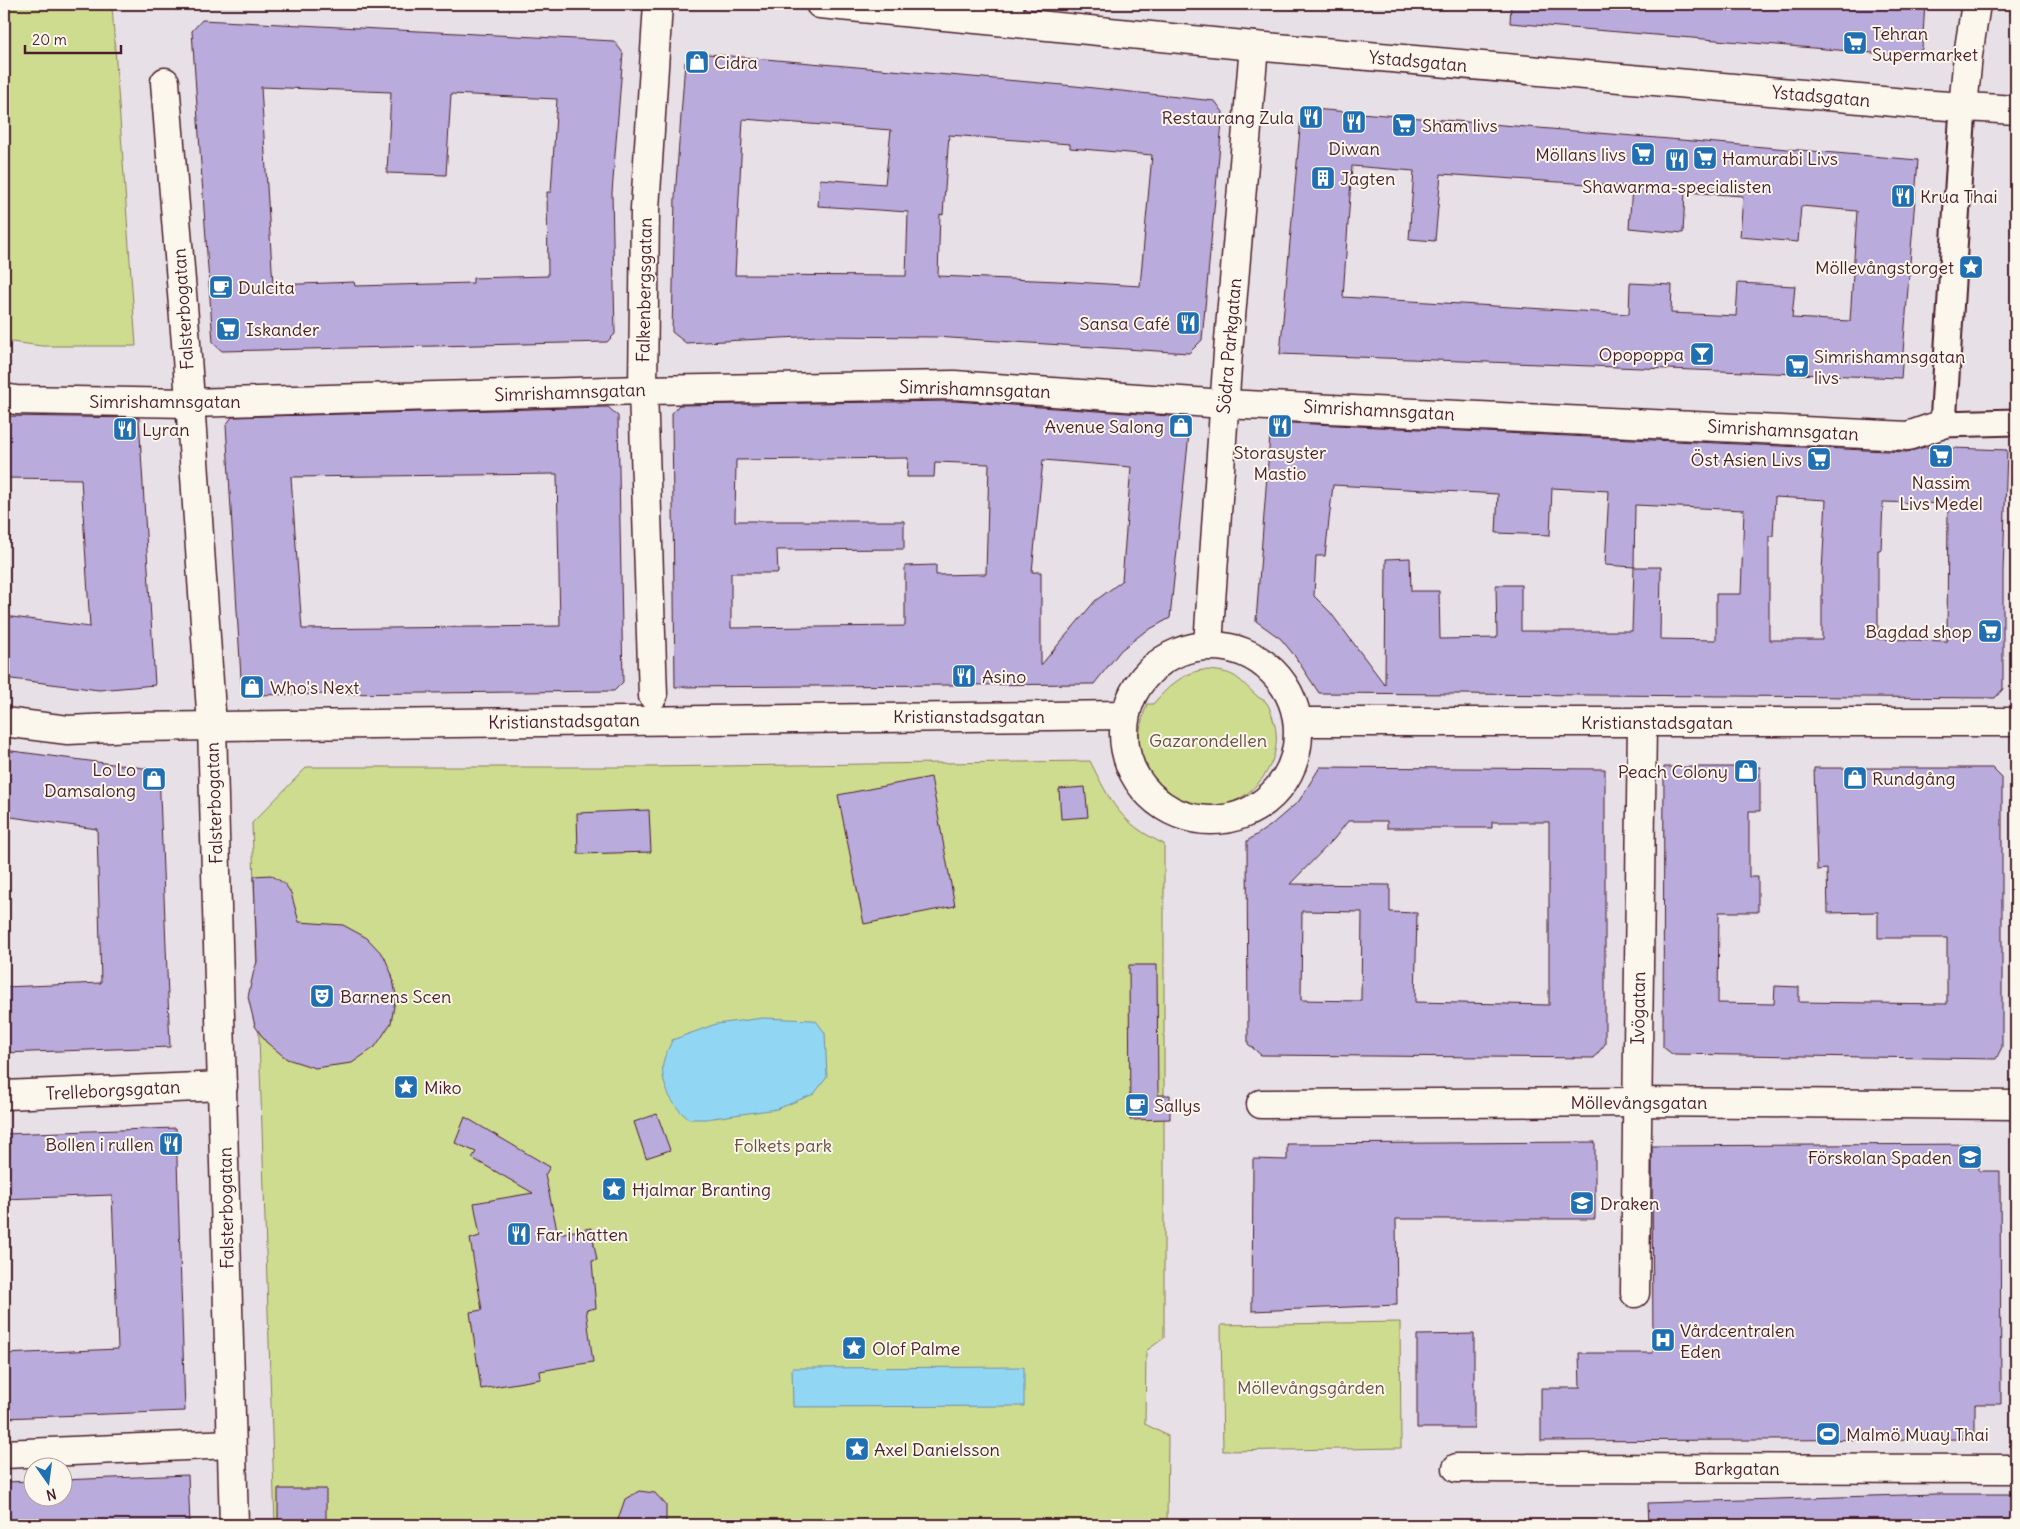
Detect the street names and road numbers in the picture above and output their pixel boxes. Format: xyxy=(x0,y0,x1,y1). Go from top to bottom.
street label: Ystadsgatan xyxy=(1368,45,1468,77)
street label: Ystadsgatan xyxy=(1771,80,1871,112)
street label: Falkenbergsgatan xyxy=(631,217,657,363)
street label: Falsterbogatan xyxy=(167,247,199,371)
street label: Södra Parkgatan xyxy=(1212,277,1246,415)
street label: Simrishamnsgatan xyxy=(899,375,1051,403)
street label: Simrishamnsgatan xyxy=(494,378,646,406)
street label: Simrishamnsgatan xyxy=(89,390,241,413)
street label: Simrishamnsgatan xyxy=(1303,395,1455,425)
street label: Simrishamnsgatan xyxy=(1707,415,1859,445)
street label: Kristianstadsgatan xyxy=(893,705,1045,728)
street label: Kristianstadsgatan xyxy=(488,708,640,734)
street label: Kristianstadsgatan xyxy=(1581,711,1733,734)
street label: Falsterbogatan xyxy=(200,742,228,864)
street label: Ivögatan xyxy=(1626,971,1650,1045)
street label: Trelleborgsgatan xyxy=(45,1075,181,1105)
street label: Möllevångsgatan xyxy=(1571,1091,1708,1114)
street label: Falsterbogatan xyxy=(213,1147,239,1269)
street label: Barkgatan xyxy=(1694,1457,1780,1480)

